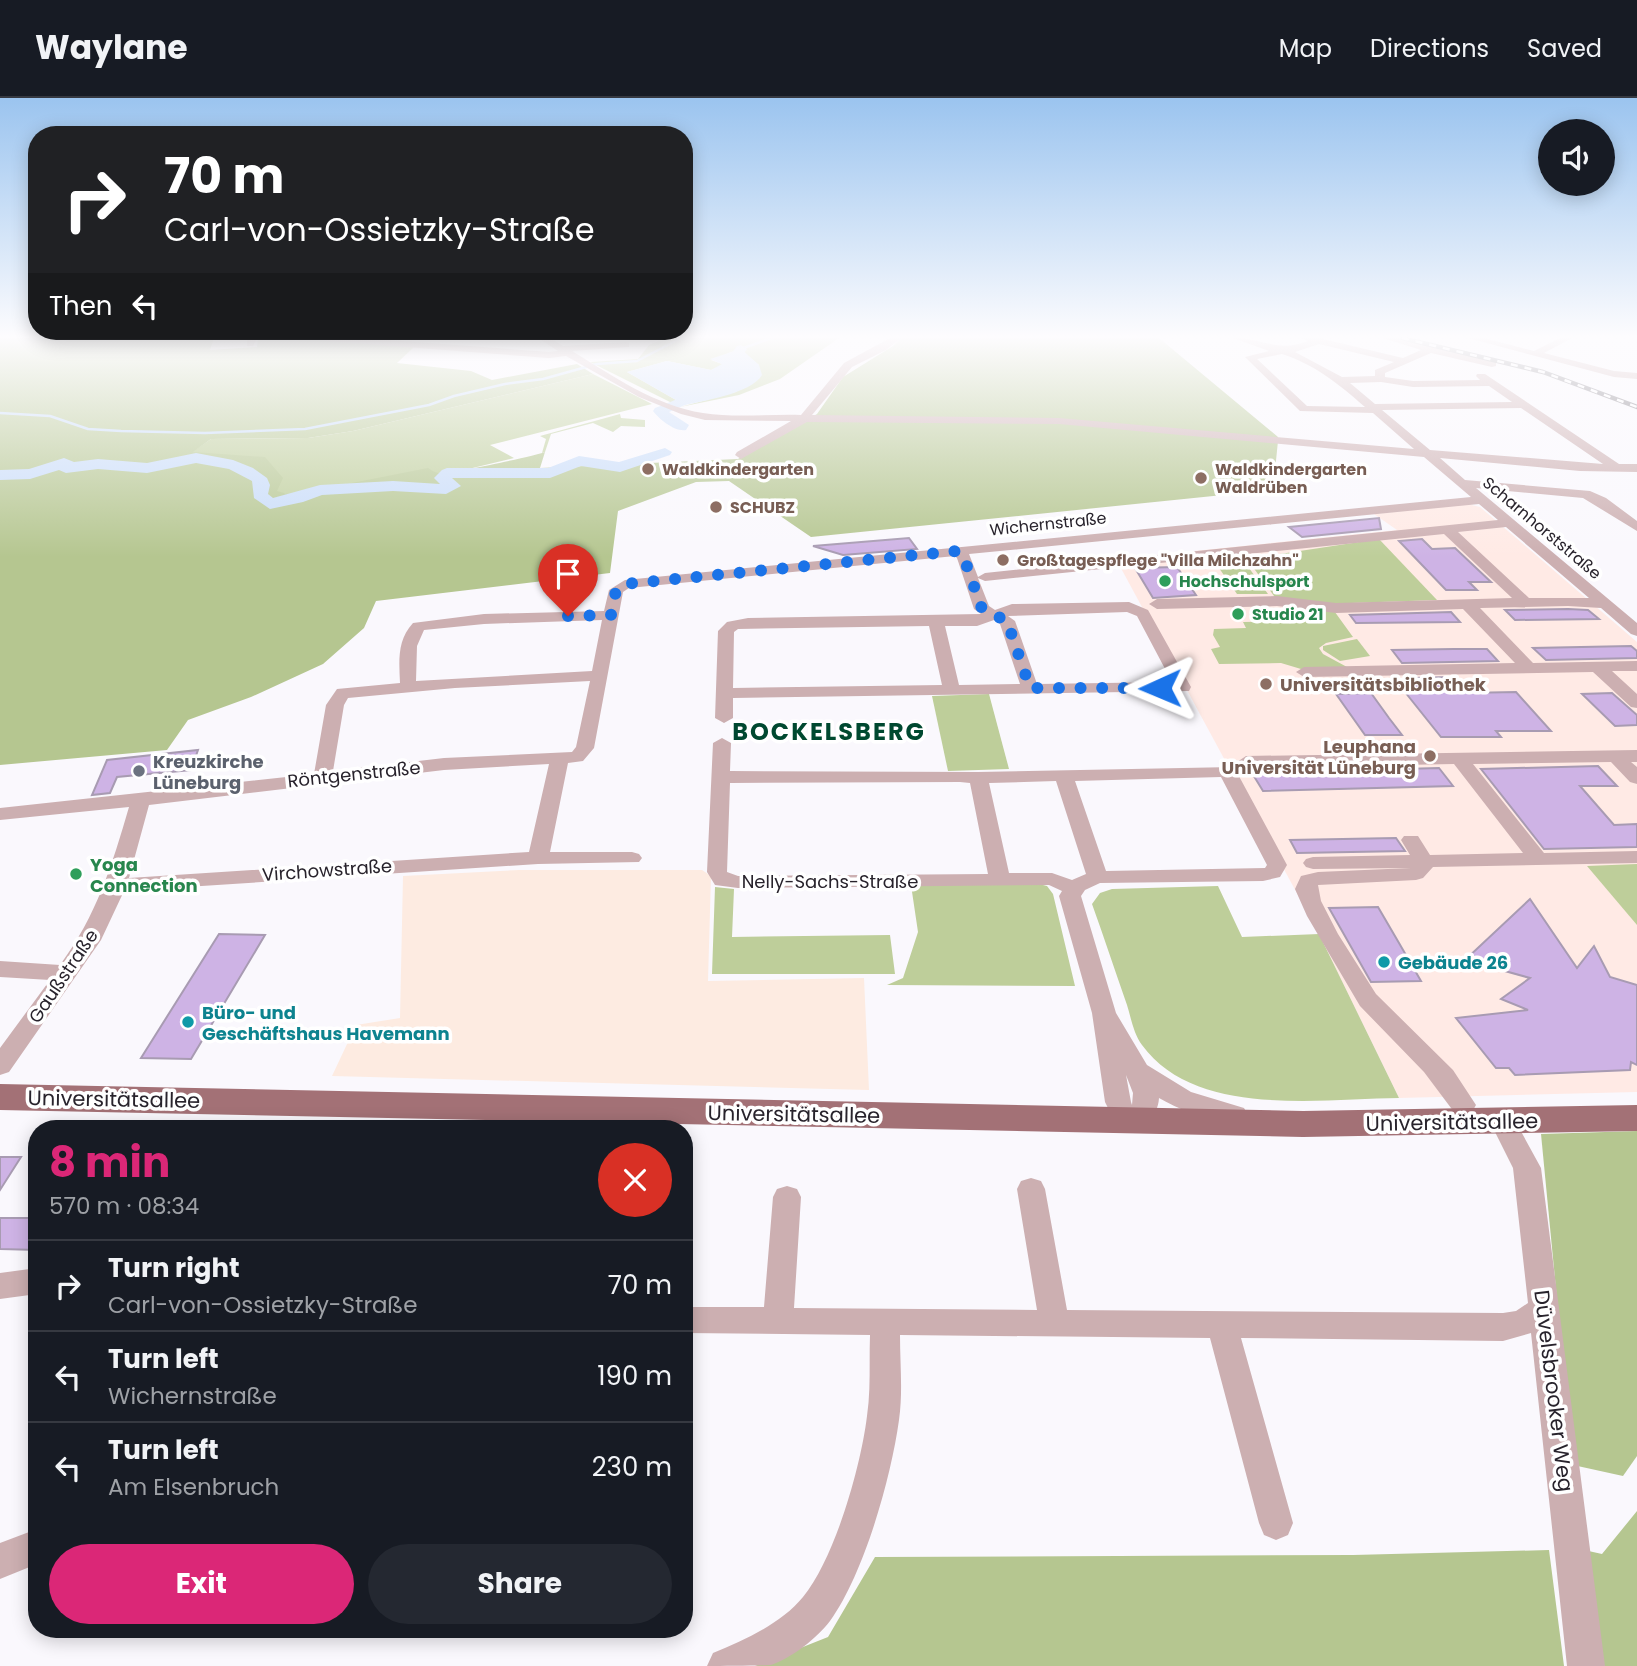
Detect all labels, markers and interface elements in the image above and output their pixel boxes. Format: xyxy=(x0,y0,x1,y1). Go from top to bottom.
text: Waylane xyxy=(35,24,188,71)
text: Map xyxy=(1279,32,1332,65)
text: Directions xyxy=(1370,32,1489,65)
text: Saved xyxy=(1527,32,1602,65)
map controls xyxy=(1538,119,1615,196)
button: sound xyxy=(1538,119,1615,196)
text: 70 m xyxy=(164,142,284,210)
icon: right xyxy=(49,154,140,245)
text: Carl-von-Ossietzky-Straße xyxy=(164,207,595,252)
icon: left xyxy=(126,287,164,325)
text: Then xyxy=(49,288,112,324)
place label: Waldkindergarten xyxy=(662,458,814,481)
place label: Waldkindergarten Waldrüben xyxy=(1215,458,1367,499)
marker: Waldkindergarten xyxy=(640,461,656,477)
marker: Waldkindergarten Waldrüben xyxy=(1193,470,1209,486)
street label: Scharnhorststraße xyxy=(1478,471,1606,585)
place label: SCHUBZ xyxy=(730,496,795,519)
marker: SCHUBZ xyxy=(708,499,724,515)
street label: Wichernstraße xyxy=(988,506,1108,542)
pin xyxy=(538,544,598,616)
place label: Großtagespflege "Villa Milchzahn" xyxy=(1017,549,1299,572)
marker: Großtagespflege "Villa Milchzahn" xyxy=(995,552,1011,568)
icon: arrive xyxy=(549,555,587,593)
place label: Hochschulsport xyxy=(1179,570,1310,593)
marker: Hochschulsport xyxy=(1157,573,1173,589)
place label: Studio 21 xyxy=(1252,603,1323,626)
marker: Studio 21 xyxy=(1230,606,1246,622)
position arrow xyxy=(1123,651,1197,725)
place label: Universitätsbibliothek xyxy=(1280,672,1487,697)
marker: Universitätsbibliothek xyxy=(1258,676,1274,692)
district label: BOCKELSBERG xyxy=(732,715,926,748)
place label: Leuphana Universität Lüneburg xyxy=(1222,734,1416,780)
marker: Leuphana Universität Lüneburg xyxy=(1422,748,1438,764)
place label: Kreuzkirche Lüneburg xyxy=(153,749,264,795)
street label: Röntgenstraße xyxy=(286,755,422,793)
marker: Kreuzkirche Lüneburg xyxy=(131,763,147,779)
place label: Yoga Connection xyxy=(90,852,198,898)
street label: Virchowstraße xyxy=(261,853,393,887)
marker: Yoga Connection xyxy=(68,866,84,882)
street label: Nelly-Sachs-Straße xyxy=(742,869,918,894)
street label: Gaußstraße xyxy=(22,924,104,1028)
place label: Gebäude 26 xyxy=(1398,950,1508,975)
marker: Gebäude 26 xyxy=(1376,954,1392,970)
place label: Büro- und Geschäftshaus Havemann xyxy=(202,1000,450,1046)
marker: Büro- und Geschäftshaus Havemann xyxy=(180,1014,196,1030)
street label: Universitätsallee xyxy=(27,1083,201,1115)
street label: Universitätsallee xyxy=(707,1098,881,1130)
street label: Universitätsallee xyxy=(1365,1106,1539,1138)
text: 8 min xyxy=(49,1133,170,1192)
button: close xyxy=(598,1143,672,1217)
text: 570 m · 08:34 xyxy=(49,1190,199,1222)
text: Turn right xyxy=(108,1250,240,1286)
icon: right xyxy=(49,1267,87,1305)
text: 70 m xyxy=(608,1267,672,1303)
street label: Düvelsbrooker Weg xyxy=(1527,1288,1581,1494)
text: Carl-von-Ossietzky-Straße xyxy=(108,1289,417,1321)
text: Turn left xyxy=(108,1341,219,1377)
icon: left xyxy=(49,1358,87,1396)
text: 190 m xyxy=(597,1358,672,1394)
text: Wichernstraße xyxy=(108,1380,277,1412)
text: Turn left xyxy=(108,1432,219,1468)
icon: left xyxy=(49,1449,87,1487)
text: 230 m xyxy=(592,1449,672,1485)
text: Am Elsenbruch xyxy=(108,1471,279,1503)
button: Exit xyxy=(49,1544,354,1624)
button: Share xyxy=(368,1544,672,1624)

